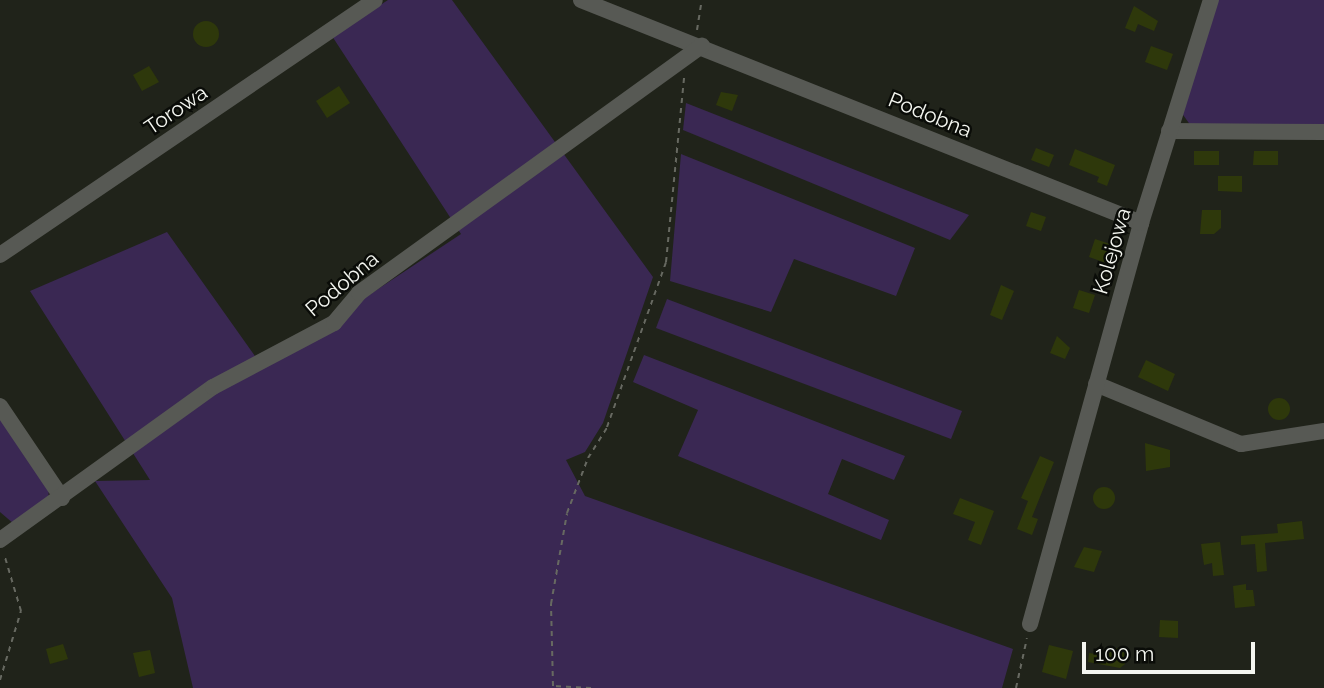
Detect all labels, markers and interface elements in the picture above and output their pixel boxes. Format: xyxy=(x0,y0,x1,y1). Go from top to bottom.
street label: Torowa xyxy=(140,80,212,140)
street label: Podobna xyxy=(885,87,975,143)
street label: Kolejowa xyxy=(1088,205,1136,297)
street label: Podobna xyxy=(300,246,384,322)
scale bar xyxy=(1086,628,1259,672)
text: 100 m xyxy=(1095,641,1154,666)

